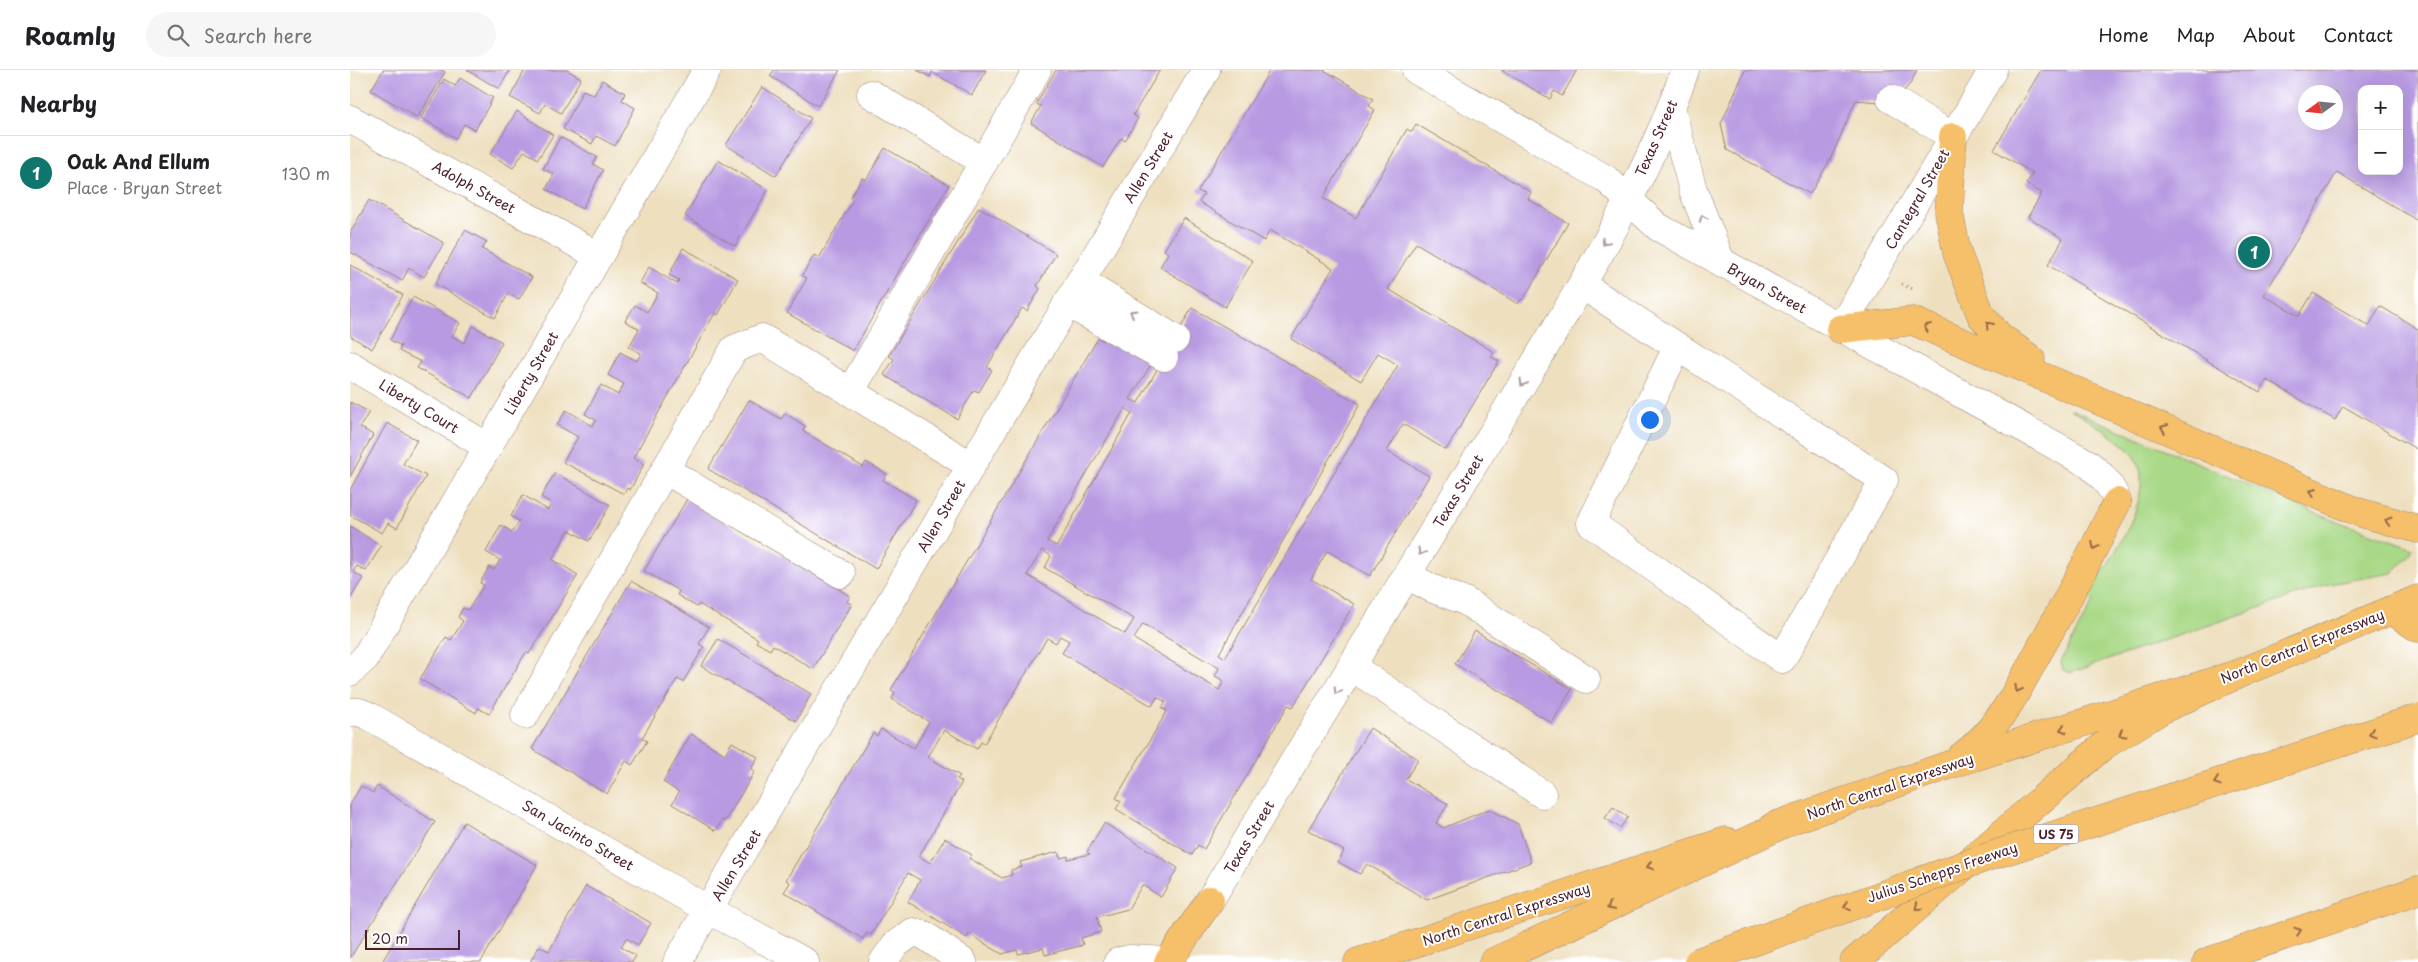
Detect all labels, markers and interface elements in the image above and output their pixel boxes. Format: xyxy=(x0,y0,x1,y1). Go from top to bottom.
search box xyxy=(146,12,496,57)
text: Roamly xyxy=(25,17,116,53)
icon: search xyxy=(164,21,192,49)
text: Search here xyxy=(204,21,312,49)
text: Home xyxy=(2098,21,2148,48)
text: Map xyxy=(2176,21,2215,48)
text: About xyxy=(2243,21,2295,48)
text: Contact xyxy=(2323,21,2393,48)
north arrow xyxy=(2298,85,2343,130)
map controls xyxy=(2358,85,2403,175)
button: + xyxy=(2358,85,2403,130)
text: Nearby xyxy=(20,87,97,119)
street label: Texas Street xyxy=(1630,96,1682,180)
street label: Allen Street xyxy=(1118,127,1178,207)
button: − xyxy=(2358,130,2403,175)
street label: Cantegral Street xyxy=(1880,145,1954,253)
text: Oak And Ellum xyxy=(67,147,210,175)
street label: Adolph Street xyxy=(429,156,520,219)
text: 1 xyxy=(32,161,40,185)
text: 130 m xyxy=(282,161,330,185)
text: Place · Bryan Street xyxy=(67,175,222,199)
one-way arrow xyxy=(1699,215,1709,223)
pin: 1 xyxy=(2238,233,2270,271)
one-way arrow xyxy=(1601,237,1611,246)
street label: Bryan Street xyxy=(1724,258,1811,319)
one-way arrow xyxy=(1130,310,1139,320)
one-way arrow xyxy=(1986,321,1995,330)
one-way arrow xyxy=(1923,322,1932,333)
street label: Liberty Street xyxy=(499,327,563,418)
street label: Liberty Court xyxy=(375,374,463,438)
one-way arrow xyxy=(1520,377,1529,386)
your location xyxy=(1637,407,1663,433)
one-way arrow xyxy=(2160,423,2169,434)
street label: Texas Street xyxy=(1428,450,1488,532)
street label: Allen Street xyxy=(912,476,970,556)
one-way arrow xyxy=(2309,488,2318,499)
one-way arrow xyxy=(2384,516,2392,526)
one-way arrow xyxy=(2091,541,2101,550)
one-way arrow xyxy=(1418,546,1428,555)
street label: North Central Expressway xyxy=(2217,603,2387,689)
one-way arrow xyxy=(2014,683,2024,692)
one-way arrow xyxy=(1334,685,1344,694)
one-way arrow xyxy=(2059,723,2068,733)
one-way arrow xyxy=(2368,727,2376,737)
one-way arrow xyxy=(2118,728,2127,738)
street label: North Central Expressway xyxy=(1804,748,1976,824)
one-way arrow xyxy=(2213,777,2221,787)
street label: San Jacinto Street xyxy=(518,794,638,876)
street label: Texas Street xyxy=(1219,796,1279,878)
road number: US 75 xyxy=(2034,824,2078,844)
street label: Allen Street xyxy=(706,825,766,905)
street label: Julius Schepps Freeway xyxy=(1864,836,2020,908)
one-way arrow xyxy=(1647,860,1655,870)
street label: North Central Expressway xyxy=(1420,877,1592,951)
one-way arrow xyxy=(1843,900,1852,910)
one-way arrow xyxy=(1606,901,1615,911)
one-way arrow xyxy=(1915,902,1924,911)
scale bar xyxy=(365,927,460,950)
one-way arrow xyxy=(2293,927,2302,937)
text: 20 m xyxy=(372,928,408,949)

